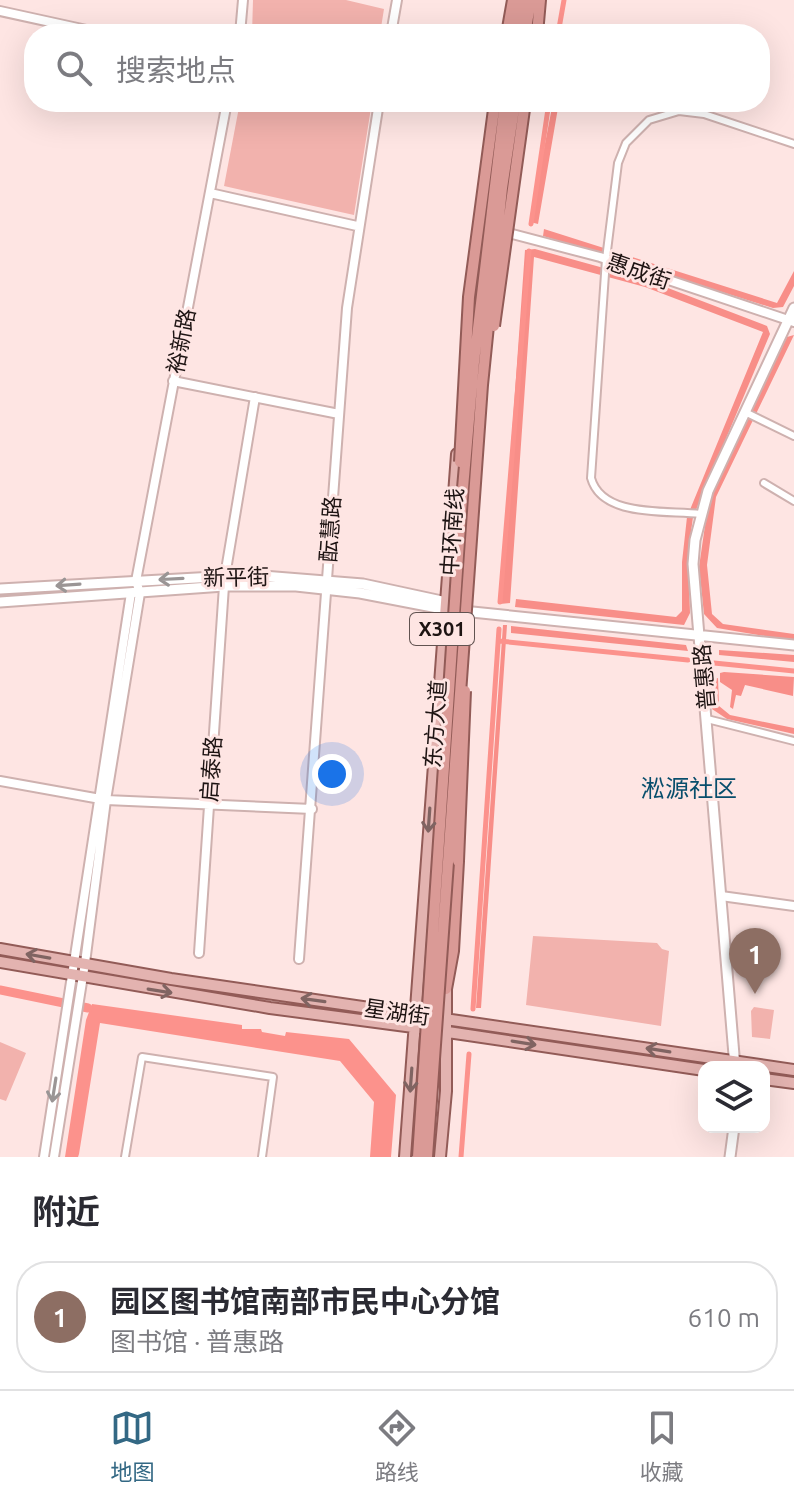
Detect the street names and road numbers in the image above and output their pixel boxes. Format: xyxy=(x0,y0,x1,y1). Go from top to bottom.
street label: 惠成街 xyxy=(604,248,674,293)
street label: 裕新路 xyxy=(162,306,199,376)
street label: 中环南线 xyxy=(436,487,467,577)
street label: 酝慧路 xyxy=(315,495,344,563)
street label: 新平街 xyxy=(203,563,269,590)
road number: X301 xyxy=(410,613,474,645)
street label: 普惠路 xyxy=(688,643,719,711)
street label: 东方大道 xyxy=(419,679,450,769)
street label: 启泰路 xyxy=(196,735,225,803)
street label: 星湖街 xyxy=(363,995,431,1028)

